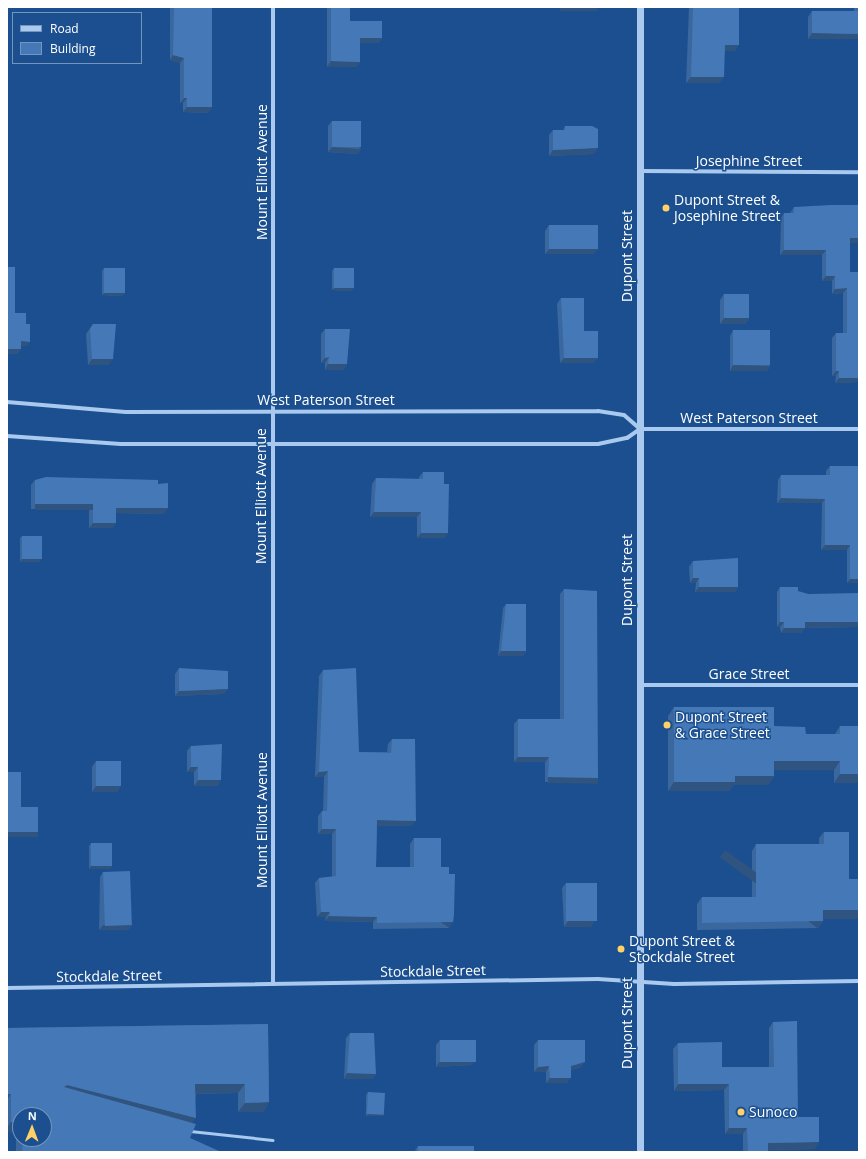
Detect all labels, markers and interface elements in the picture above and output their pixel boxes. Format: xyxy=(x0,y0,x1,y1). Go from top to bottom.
legend xyxy=(12,12,142,64)
text: Road xyxy=(50,20,79,37)
text: Building xyxy=(50,40,95,57)
street label: Mount Elliott Avenue xyxy=(254,104,270,240)
street label: Josephine Street xyxy=(696,153,802,169)
place label: Dupont Street & Josephine Street xyxy=(674,192,781,224)
marker: Dupont Street & Josephine Street xyxy=(661,203,671,213)
street label: Dupont Street xyxy=(619,210,635,302)
street label: West Paterson Street xyxy=(257,392,395,408)
street label: West Paterson Street xyxy=(680,410,818,426)
street label: Mount Elliott Avenue xyxy=(253,428,269,564)
street label: Dupont Street xyxy=(619,534,635,626)
street label: Grace Street xyxy=(709,666,789,682)
place label: Dupont Street & Grace Street xyxy=(675,709,770,742)
marker: Dupont Street & Grace Street xyxy=(662,720,672,730)
street label: Mount Elliott Avenue xyxy=(254,752,270,888)
place label: Dupont Street & Stockdale Street xyxy=(629,933,735,966)
marker: Dupont Street & Stockdale Street xyxy=(616,944,626,954)
street label: Stockdale Street xyxy=(380,962,486,980)
street label: Stockdale Street xyxy=(56,967,162,985)
street label: Dupont Street xyxy=(619,977,635,1069)
place label: Sunoco xyxy=(749,1104,797,1120)
north arrow xyxy=(12,1107,52,1147)
marker: Sunoco xyxy=(736,1107,746,1117)
text: N xyxy=(28,1108,37,1123)

